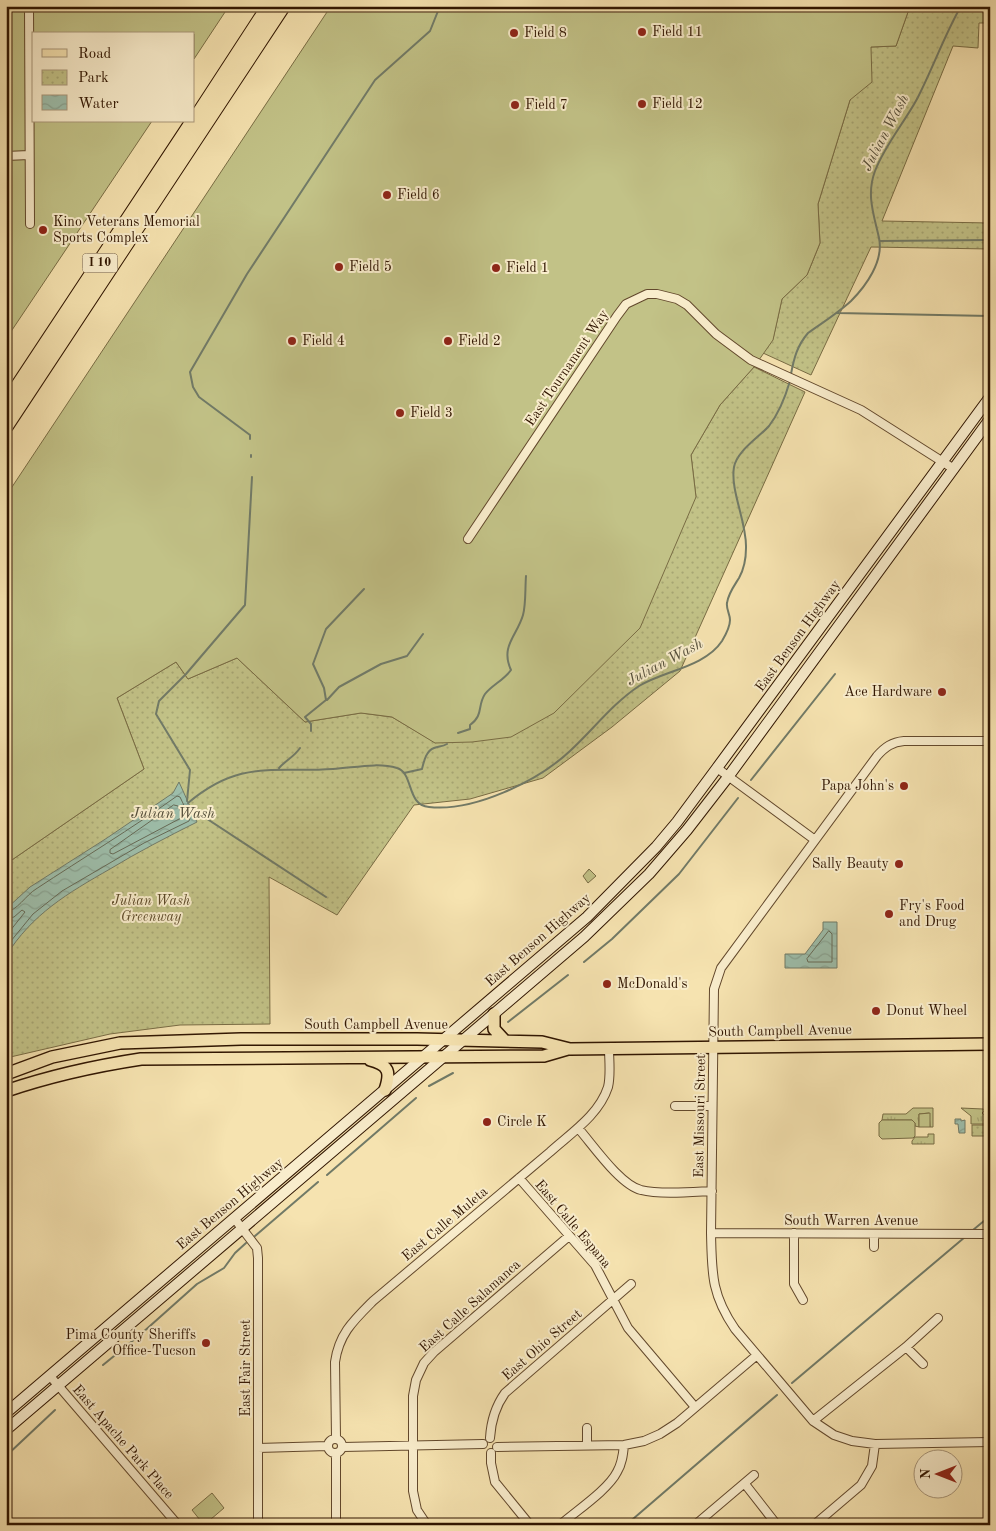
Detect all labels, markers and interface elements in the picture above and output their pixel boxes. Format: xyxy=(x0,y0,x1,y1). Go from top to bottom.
place label: Field 11 xyxy=(652,25,703,39)
place label: Field 8 xyxy=(524,26,567,40)
marker: Field 11 xyxy=(636,26,648,38)
marker: Field 8 xyxy=(508,27,520,39)
legend xyxy=(32,32,195,122)
text: Road xyxy=(78,47,112,62)
text: Park xyxy=(78,71,109,86)
water label: Julian Wash xyxy=(860,92,912,174)
text: Water xyxy=(78,97,119,112)
place label: Field 12 xyxy=(652,97,703,111)
place label: Field 7 xyxy=(525,98,568,112)
marker: Field 12 xyxy=(636,98,648,110)
marker: Field 7 xyxy=(509,99,521,111)
place label: Field 6 xyxy=(397,188,440,202)
marker: Field 6 xyxy=(381,189,393,201)
place label: Kino Veterans Memorial Sports Complex xyxy=(53,215,200,245)
marker: Kino Veterans Memorial Sports Complex xyxy=(37,224,49,236)
road number: I 10 xyxy=(82,254,118,272)
place label: Field 5 xyxy=(349,260,392,274)
marker: Field 5 xyxy=(333,261,345,273)
place label: Field 1 xyxy=(506,261,549,275)
marker: Field 1 xyxy=(490,262,502,274)
street label: East Tournament Way xyxy=(523,307,611,429)
place label: Field 4 xyxy=(302,334,345,348)
place label: Field 2 xyxy=(458,334,501,348)
marker: Field 4 xyxy=(286,335,298,347)
marker: Field 2 xyxy=(442,335,454,347)
place label: Field 3 xyxy=(410,406,453,420)
marker: Field 3 xyxy=(394,407,406,419)
street label: East Benson Highway xyxy=(753,577,843,694)
water label: Julian Wash xyxy=(624,637,706,689)
place label: Ace Hardware xyxy=(844,685,932,699)
marker: Ace Hardware xyxy=(936,686,948,698)
place label: Papa John's xyxy=(821,779,894,793)
marker: Papa John's xyxy=(898,780,910,792)
water label: Julian Wash xyxy=(131,807,215,822)
place label: Sally Beauty xyxy=(812,857,890,871)
marker: Sally Beauty xyxy=(893,858,905,870)
street label: East Benson Highway xyxy=(483,890,594,989)
park label: Julian Wash Greenway xyxy=(112,894,190,925)
place label: Fry's Food and Drug xyxy=(899,899,965,929)
marker: Fry's Food and Drug xyxy=(883,908,895,920)
place label: McDonald's xyxy=(617,977,688,991)
marker: McDonald's xyxy=(601,978,613,990)
place label: Donut Wheel xyxy=(886,1004,967,1018)
marker: Donut Wheel xyxy=(870,1005,882,1017)
street label: South Campbell Avenue xyxy=(304,1018,448,1032)
street label: South Campbell Avenue xyxy=(708,1023,852,1039)
street label: East Missouri Street xyxy=(692,1054,708,1178)
place label: Circle K xyxy=(497,1115,547,1129)
marker: Circle K xyxy=(481,1116,493,1128)
street label: East Benson Highway xyxy=(174,1155,286,1252)
street label: East Calle Espana xyxy=(532,1177,614,1271)
street label: East Calle Muleta xyxy=(400,1184,491,1264)
street label: South Warren Avenue xyxy=(784,1214,918,1228)
street label: East Calle Salamanca xyxy=(417,1257,523,1355)
street label: East Ohio Street xyxy=(499,1307,585,1383)
street label: East Fair Street xyxy=(239,1319,253,1417)
place label: Pima County Sheriffs Office-Tucson xyxy=(66,1328,196,1358)
marker: Pima County Sheriffs Office-Tucson xyxy=(200,1337,212,1349)
street label: East Apache Park Place xyxy=(70,1382,176,1502)
north arrow xyxy=(914,1448,964,1498)
text: N xyxy=(919,1468,933,1479)

